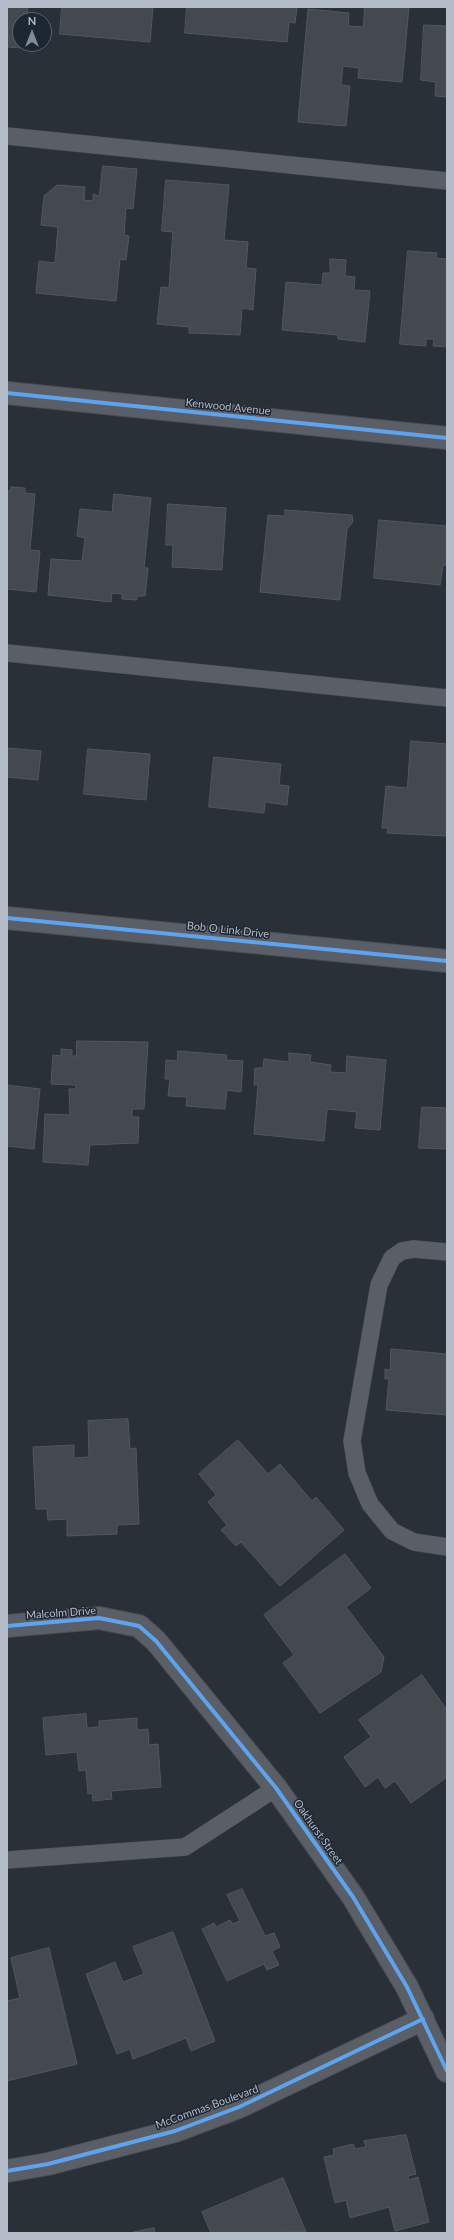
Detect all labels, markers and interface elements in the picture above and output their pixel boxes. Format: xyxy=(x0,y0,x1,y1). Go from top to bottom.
north arrow xyxy=(12,12,52,52)
text: N xyxy=(28,14,36,27)
street label: Kenwood Avenue xyxy=(185,396,271,418)
street label: Bob O Link Drive xyxy=(186,919,270,941)
street label: Malcolm Drive xyxy=(26,1604,96,1622)
street label: Oakhurst Street xyxy=(291,1797,345,1867)
street label: McCommas Boulevard xyxy=(154,2082,260,2132)

